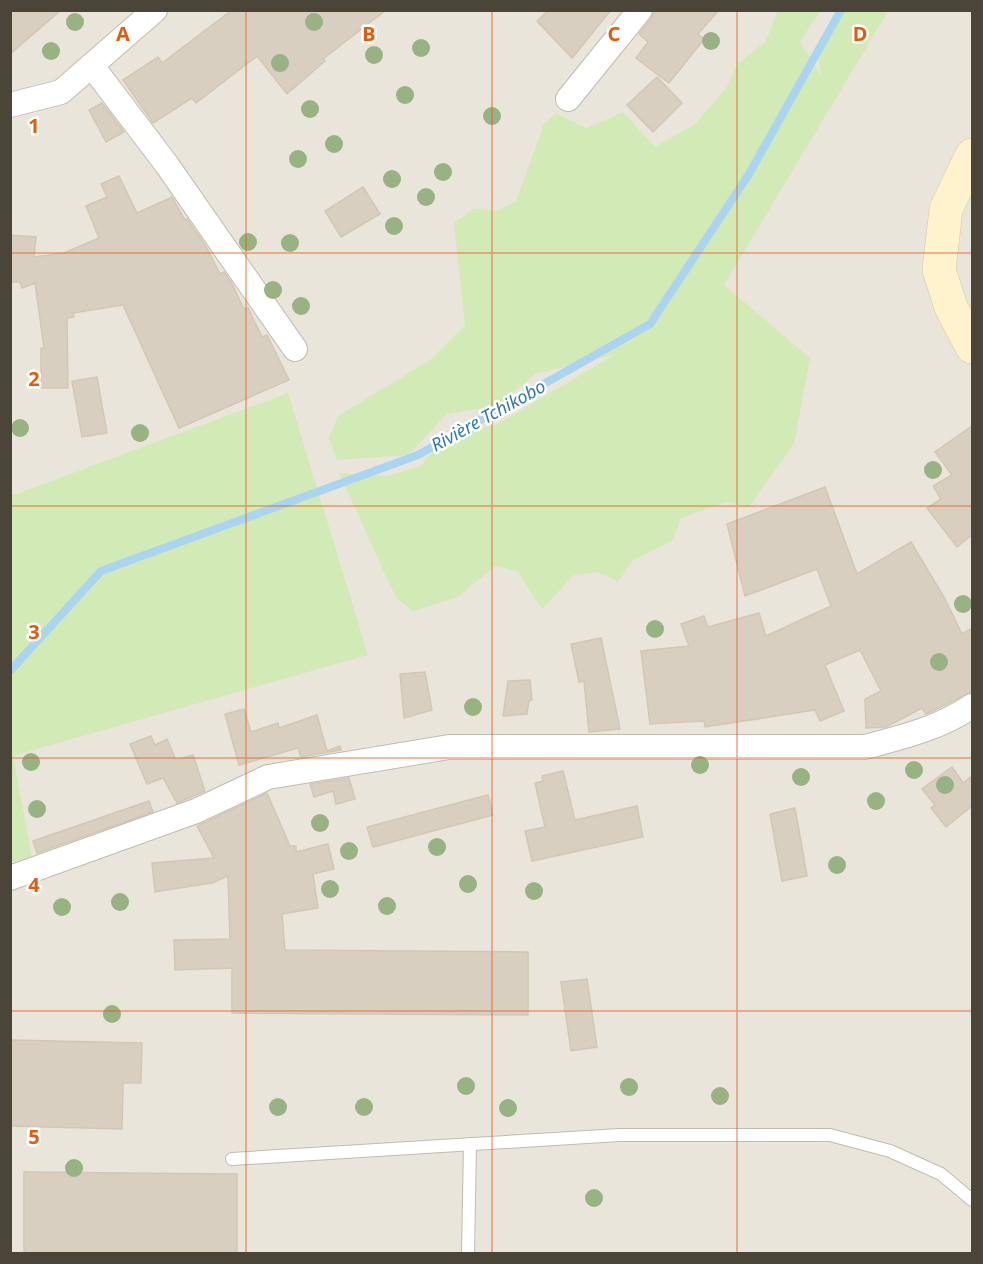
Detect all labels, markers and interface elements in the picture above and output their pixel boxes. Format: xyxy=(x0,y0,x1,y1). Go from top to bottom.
text: A xyxy=(116,20,130,47)
text: B xyxy=(362,20,376,47)
text: C xyxy=(608,20,621,47)
text: D xyxy=(853,20,867,47)
text: 1 xyxy=(28,112,40,139)
text: 2 xyxy=(28,365,40,392)
water label: Rivière Tchikobo xyxy=(426,374,550,456)
text: 3 xyxy=(28,618,40,645)
text: 4 xyxy=(28,871,40,898)
text: 5 xyxy=(28,1123,40,1150)

